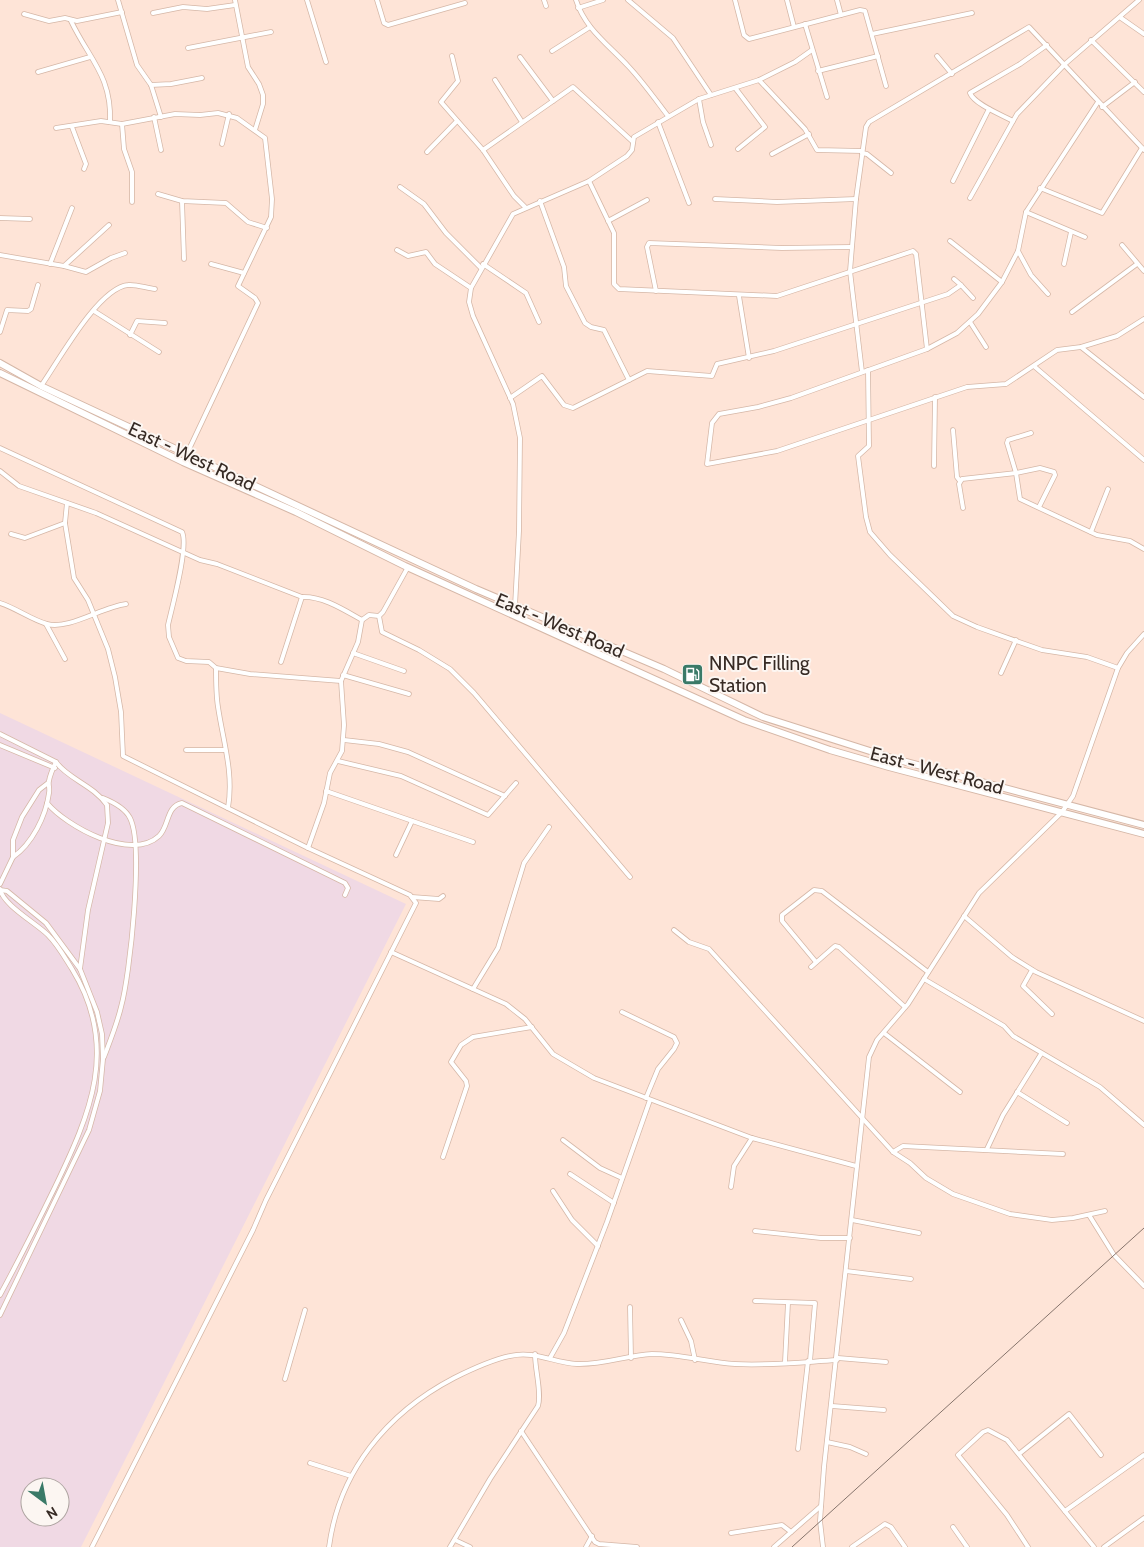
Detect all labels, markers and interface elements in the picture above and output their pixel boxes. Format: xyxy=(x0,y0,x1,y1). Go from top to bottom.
street label: East - West Road xyxy=(125,417,259,496)
street label: East - West Road xyxy=(492,588,627,663)
place label: NNPC Filling Station xyxy=(709,652,810,697)
fuel station icon: NNPC Filling Station xyxy=(681,662,705,686)
street label: East - West Road xyxy=(868,742,1006,799)
north arrow xyxy=(20,1477,70,1527)
text: N xyxy=(43,1503,61,1523)

